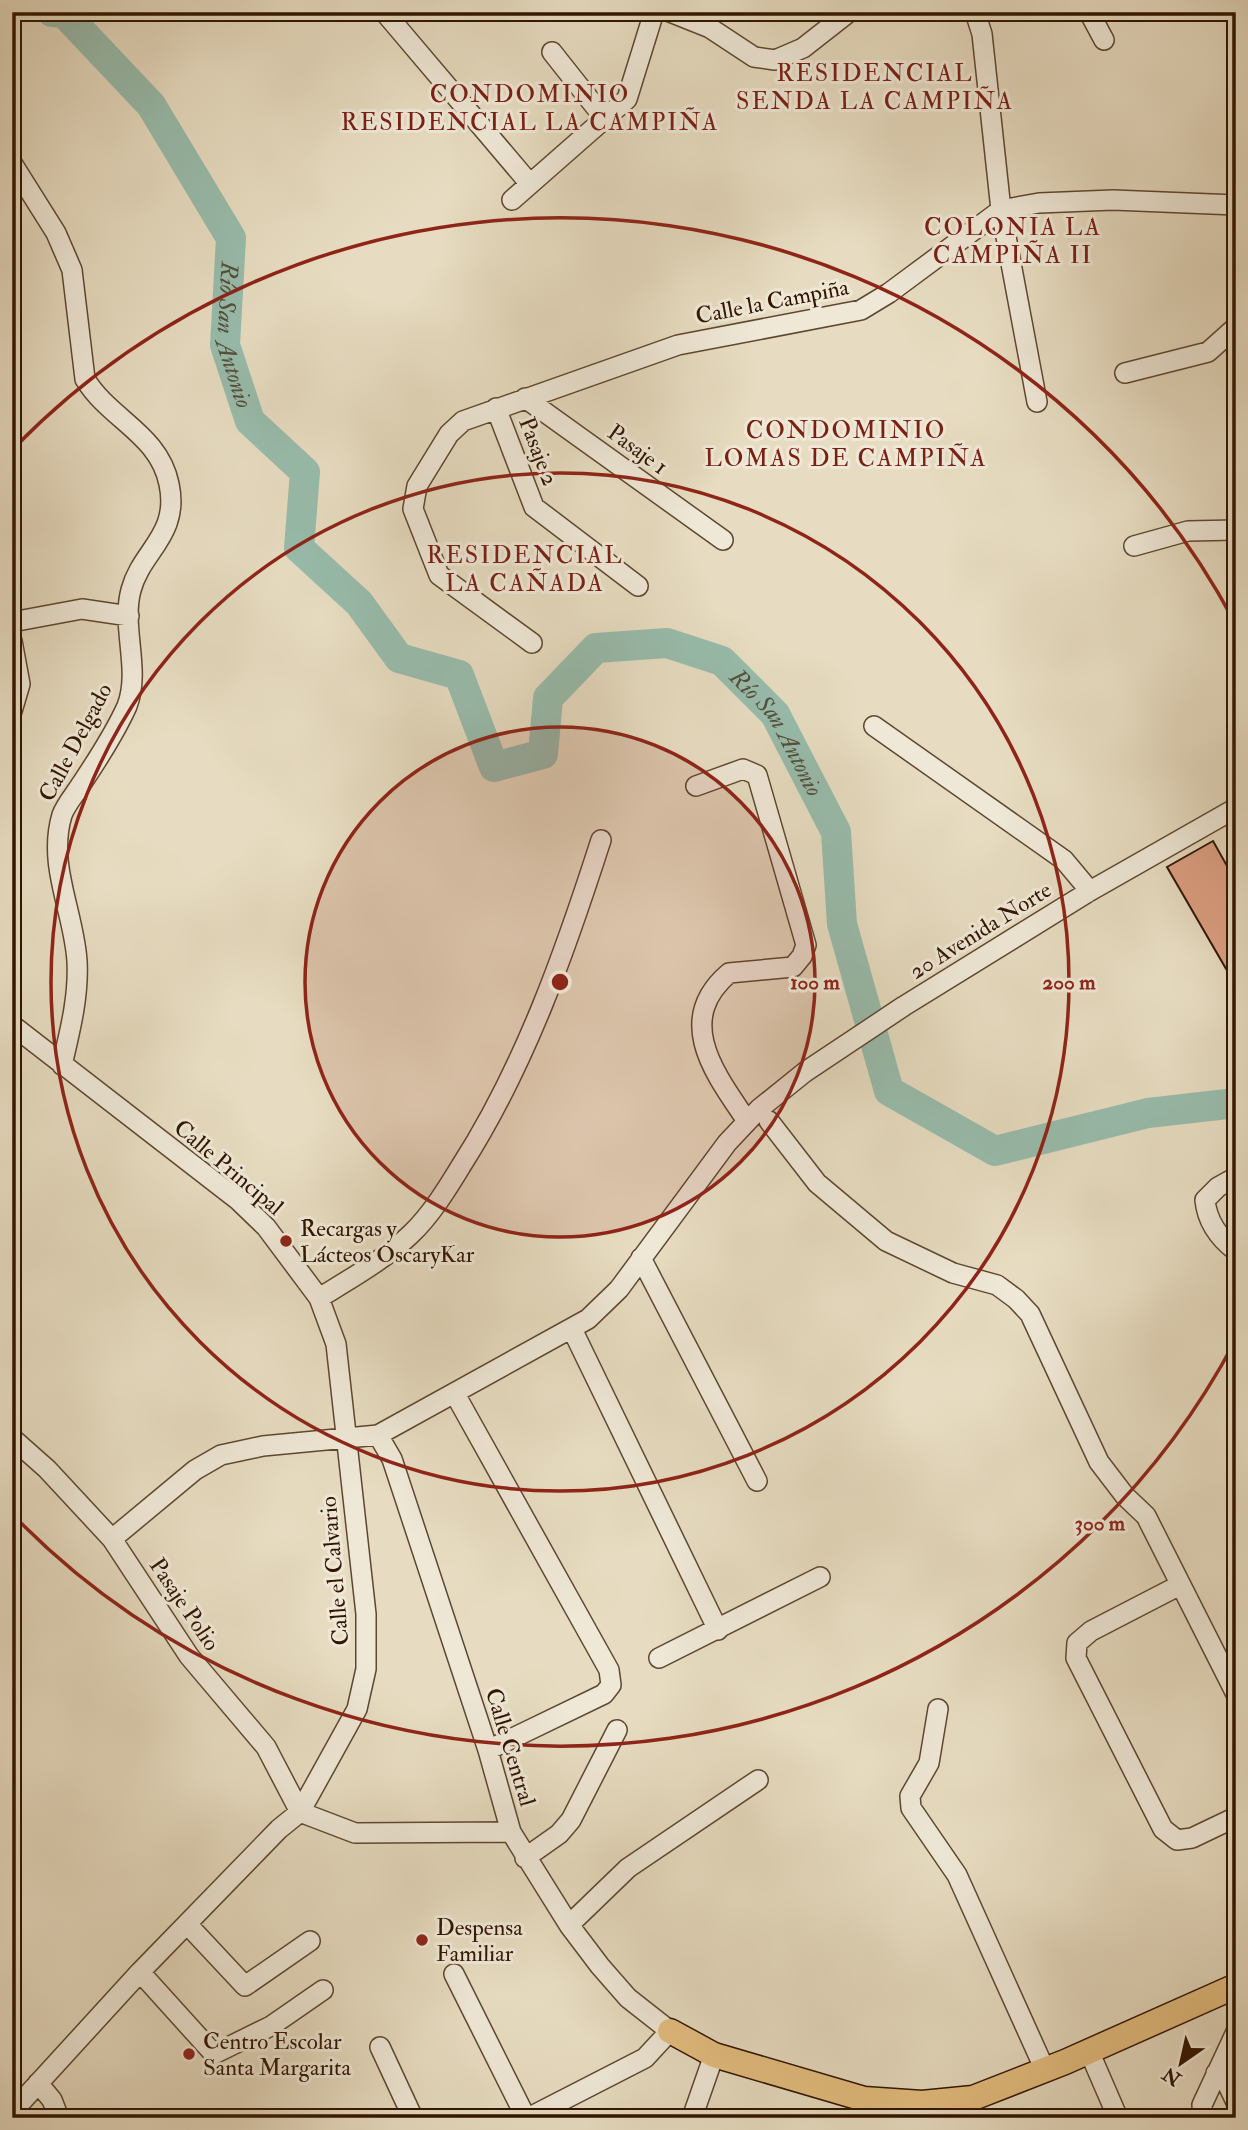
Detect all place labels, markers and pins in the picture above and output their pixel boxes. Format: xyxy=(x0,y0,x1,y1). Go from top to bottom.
centre of rings xyxy=(548,970,572,994)
place label: Recargas y Lácteos OscaryKar xyxy=(300,1214,475,1269)
marker: Recargas y Lácteos OscaryKar xyxy=(278,1233,294,1249)
place label: Despensa Familiar xyxy=(436,1913,523,1968)
marker: Despensa Familiar xyxy=(414,1932,430,1948)
place label: Centro Escolar Santa Margarita xyxy=(203,2027,352,2082)
marker: Centro Escolar Santa Margarita xyxy=(181,2046,197,2062)

